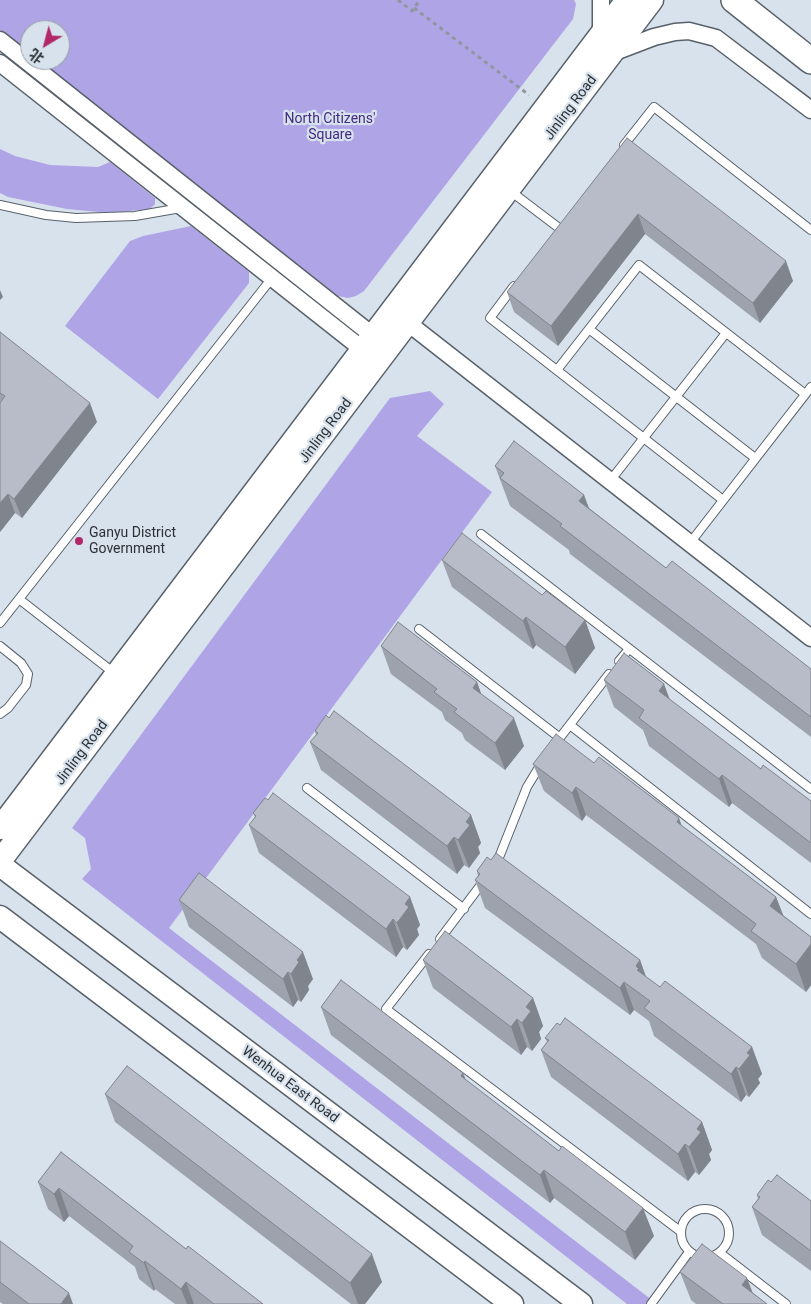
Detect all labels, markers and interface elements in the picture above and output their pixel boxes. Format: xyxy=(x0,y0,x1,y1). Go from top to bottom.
north arrow xyxy=(20,20,70,70)
text: 北 xyxy=(26,46,47,67)
street label: Jinling Road xyxy=(541,72,601,144)
park label: North Citizens' Square xyxy=(285,111,375,144)
street label: Jinling Road xyxy=(296,395,356,467)
place label: Ganyu District Government xyxy=(89,525,176,558)
marker: Ganyu District Government xyxy=(73,535,85,547)
street label: Jinling Road xyxy=(52,717,112,789)
street label: Wenhua East Road xyxy=(238,1043,342,1127)

